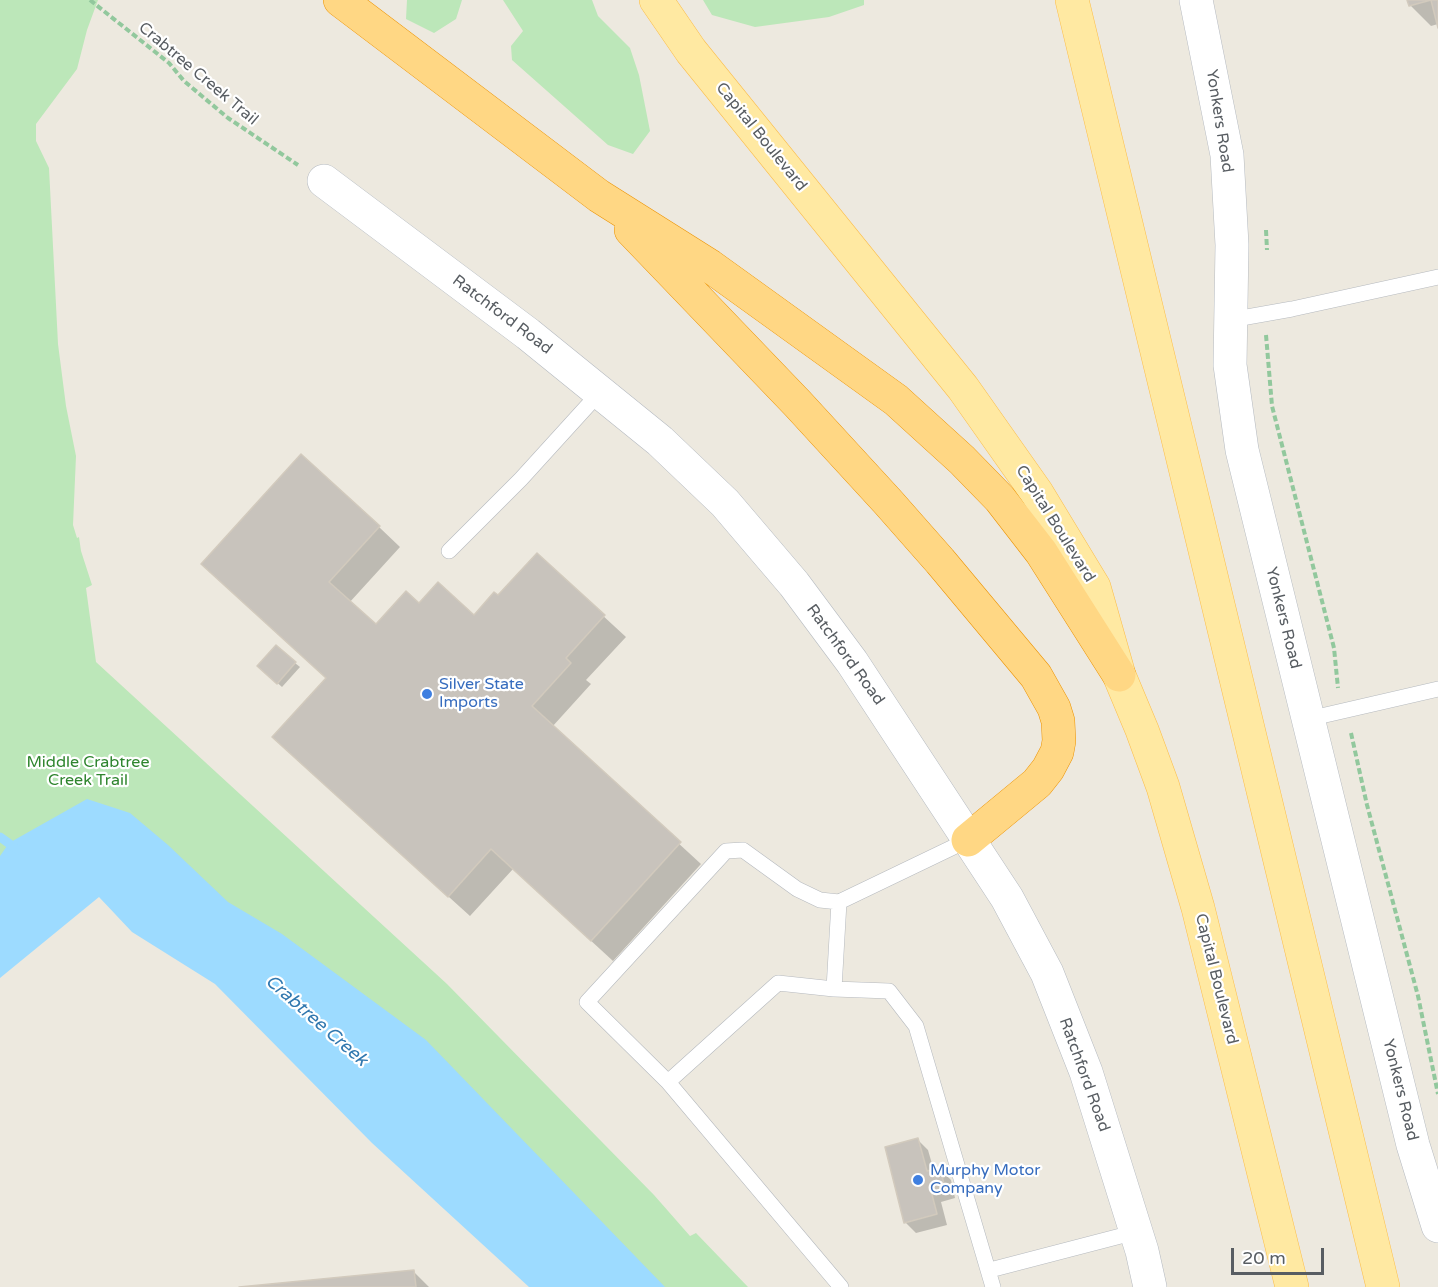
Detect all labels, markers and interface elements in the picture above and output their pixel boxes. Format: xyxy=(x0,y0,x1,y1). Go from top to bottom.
street label: Crabtree Creek Trail xyxy=(134,18,262,130)
street label: Yonkers Road xyxy=(1201,68,1237,174)
street label: Capital Boulevard xyxy=(711,79,811,195)
street label: Ratchford Road xyxy=(448,271,556,359)
street label: Capital Boulevard xyxy=(1011,462,1099,586)
street label: Yonkers Road xyxy=(1261,565,1305,671)
street label: Ratchford Road xyxy=(802,601,888,709)
place label: Silver State Imports xyxy=(439,675,524,713)
marker: Silver State Imports xyxy=(420,687,434,701)
park label: Middle Crabtree Creek Trail xyxy=(27,753,149,791)
street label: Capital Boulevard xyxy=(1190,912,1242,1046)
water label: Crabtree Creek xyxy=(260,971,372,1071)
street label: Ratchford Road xyxy=(1054,1015,1114,1135)
street label: Yonkers Road xyxy=(1378,1037,1422,1143)
place label: Murphy Motor Company xyxy=(930,1161,1040,1199)
marker: Murphy Motor Company xyxy=(911,1173,925,1187)
scale bar xyxy=(1234,1236,1327,1274)
text: 20 m xyxy=(1242,1247,1286,1269)

